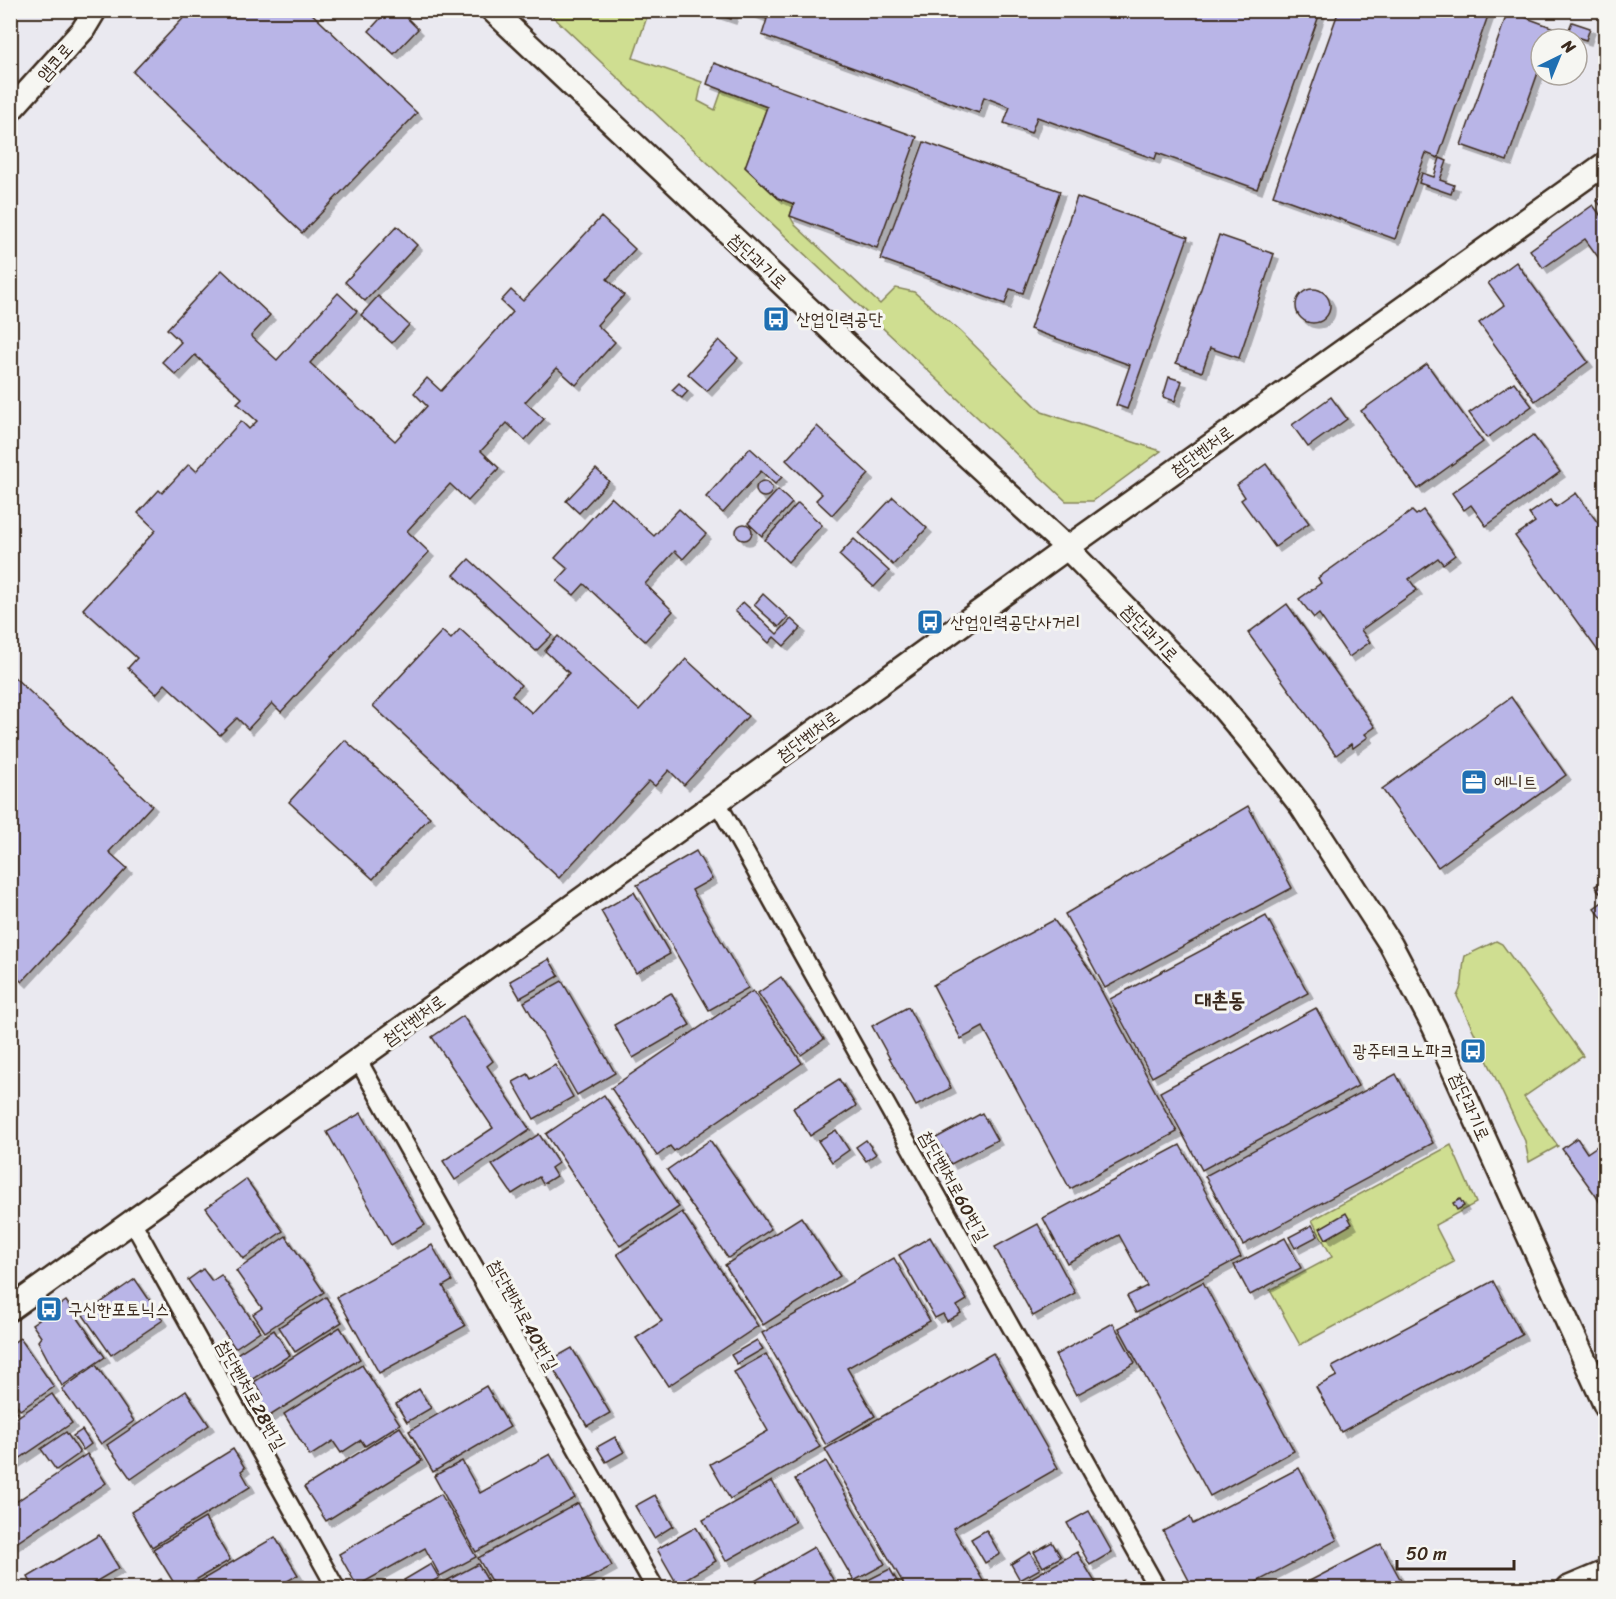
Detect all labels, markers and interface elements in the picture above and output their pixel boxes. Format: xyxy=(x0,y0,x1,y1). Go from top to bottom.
north arrow xyxy=(1529,27,1589,87)
text: N xyxy=(1554,31,1583,61)
street label: 앰코로 xyxy=(29,35,81,89)
street label: 첨단과기로 xyxy=(721,225,795,297)
place label: 산업인력공단 xyxy=(796,303,883,335)
bus stop icon: 산업인력공단 xyxy=(761,304,791,334)
street label: 첨단벤처로 xyxy=(1163,417,1241,485)
street label: 첨단과기로 xyxy=(1113,596,1187,670)
place label: 산업인력공단사거리 xyxy=(950,606,1080,638)
bus stop icon: 산업인력공단사거리 xyxy=(915,607,945,637)
street label: 첨단벤처로 xyxy=(769,702,847,770)
place label: 에니트 xyxy=(1494,766,1537,798)
office icon: 에니트 xyxy=(1459,767,1489,797)
district label: 대촌동 xyxy=(1195,981,1245,1019)
street label: 첨단벤처로 xyxy=(375,986,453,1054)
place label: 광주테크노파크 xyxy=(1353,1035,1454,1067)
bus stop icon: 광주테크노파크 xyxy=(1458,1036,1488,1066)
street label: 첨단과기로 xyxy=(1441,1067,1499,1147)
street label: 첨단벤처로60번길 xyxy=(910,1124,998,1248)
street label: 첨단벤처로40번길 xyxy=(479,1253,567,1377)
place label: 구신한포토닉스 xyxy=(68,1293,169,1325)
bus stop icon: 구신한포토닉스 xyxy=(34,1294,64,1324)
street label: 첨단벤처로28번길 xyxy=(207,1334,295,1457)
scale bar xyxy=(1397,1533,1514,1571)
text: 50 m xyxy=(1406,1538,1447,1570)

